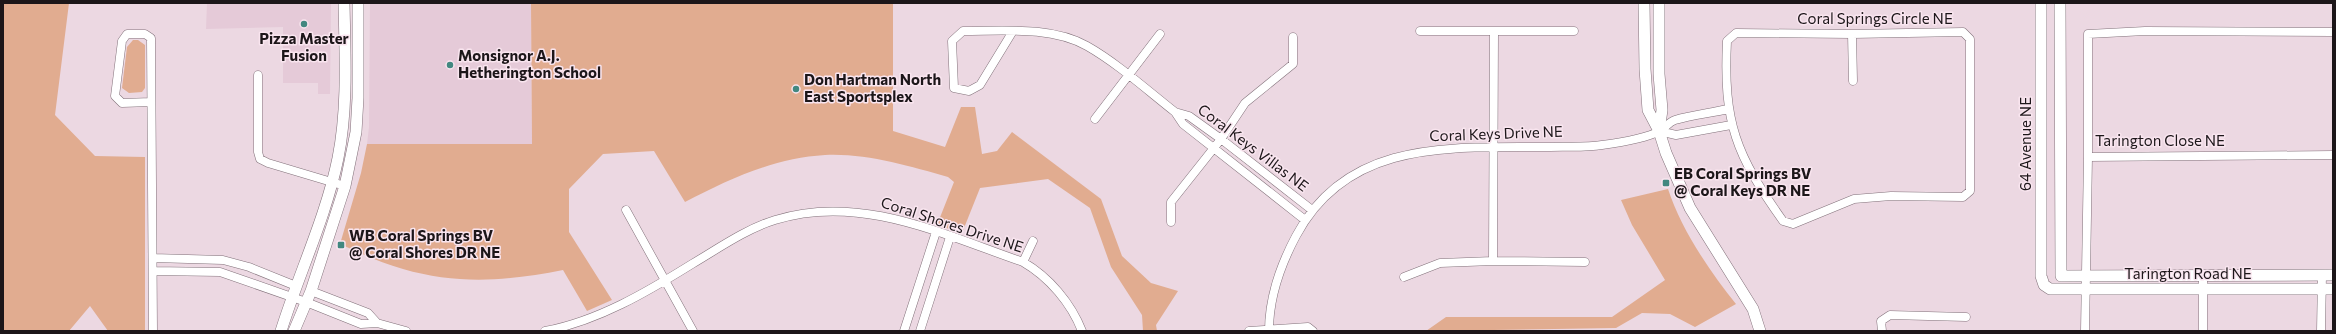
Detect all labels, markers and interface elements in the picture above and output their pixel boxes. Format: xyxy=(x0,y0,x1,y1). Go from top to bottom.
street label: Coral Springs Circle NE xyxy=(1797,9,1953,27)
marker: Pizza Master Fusion xyxy=(299,19,309,29)
place label: Pizza Master Fusion xyxy=(259,29,349,64)
place label: Monsignor A.J. Hetherington School xyxy=(458,46,601,81)
marker: Monsignor A.J. Hetherington School xyxy=(445,60,455,70)
place label: Don Hartman North East Sportsplex xyxy=(804,70,941,105)
marker: Don Hartman North East Sportsplex xyxy=(791,84,801,94)
street label: 64 Avenue NE xyxy=(2016,97,2034,191)
street label: Coral Keys Villas NE xyxy=(1195,100,1313,195)
street label: Coral Keys Drive NE xyxy=(1429,122,1563,144)
street label: Tarington Close NE xyxy=(2095,131,2225,149)
place label: EB Coral Springs BV @ Coral Keys DR NE xyxy=(1674,164,1812,199)
marker: EB Coral Springs BV @ Coral Keys DR NE xyxy=(1661,178,1671,188)
street label: Coral Shores Drive NE xyxy=(879,193,1026,256)
place label: WB Coral Springs BV @ Coral Shores DR NE xyxy=(349,226,500,261)
marker: WB Coral Springs BV @ Coral Shores DR NE xyxy=(336,240,346,250)
street label: Tarington Road NE xyxy=(2124,264,2252,282)

